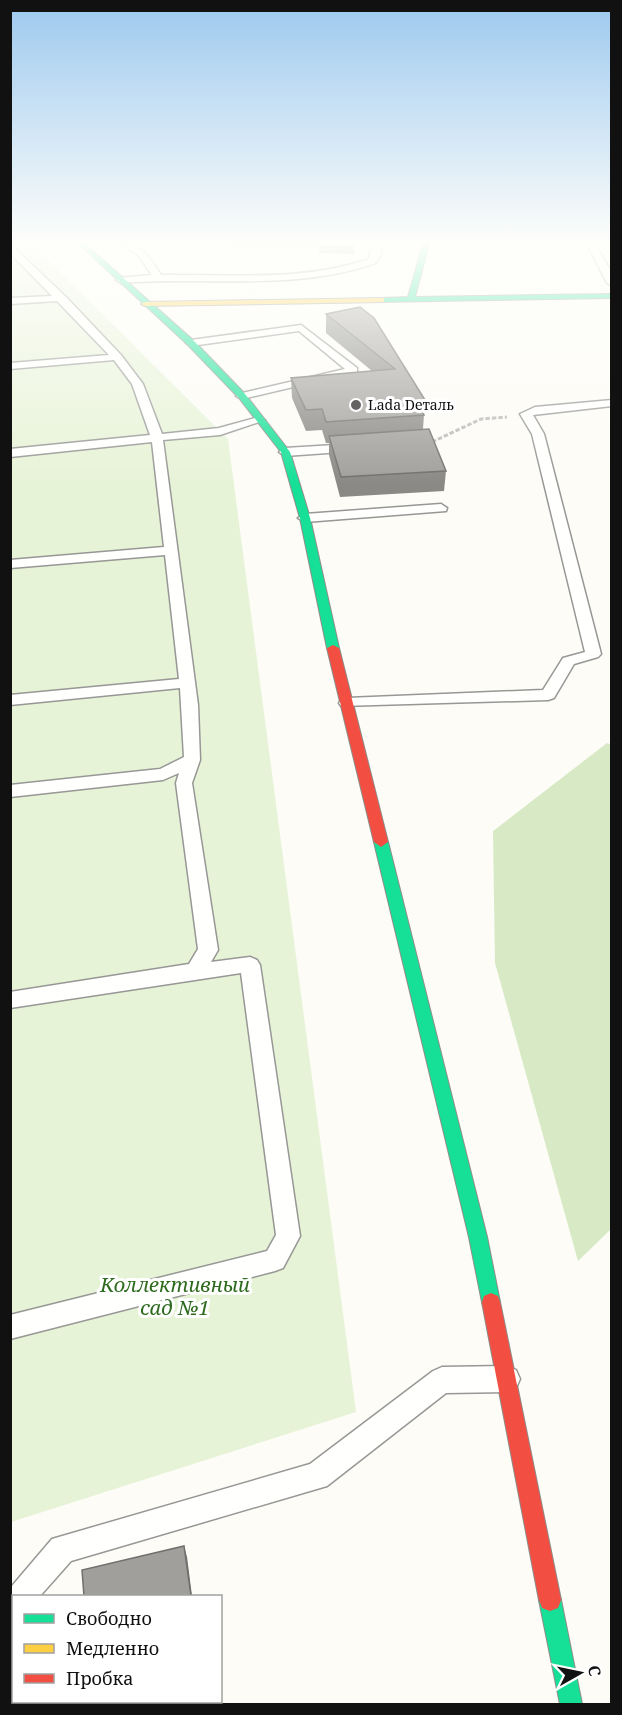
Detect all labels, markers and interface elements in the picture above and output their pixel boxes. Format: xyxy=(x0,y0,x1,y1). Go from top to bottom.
place label: Lada Dеталь xyxy=(368,395,454,414)
marker: Lada Dеталь xyxy=(349,398,363,412)
park label: Коллективный сад №1 xyxy=(99,1271,250,1321)
legend xyxy=(12,1595,222,1703)
text: Свободно xyxy=(66,1606,152,1630)
text: Медленно xyxy=(66,1636,159,1660)
north arrow xyxy=(550,1643,610,1703)
text: С xyxy=(583,1664,607,1678)
text: Пробка xyxy=(66,1666,133,1690)

